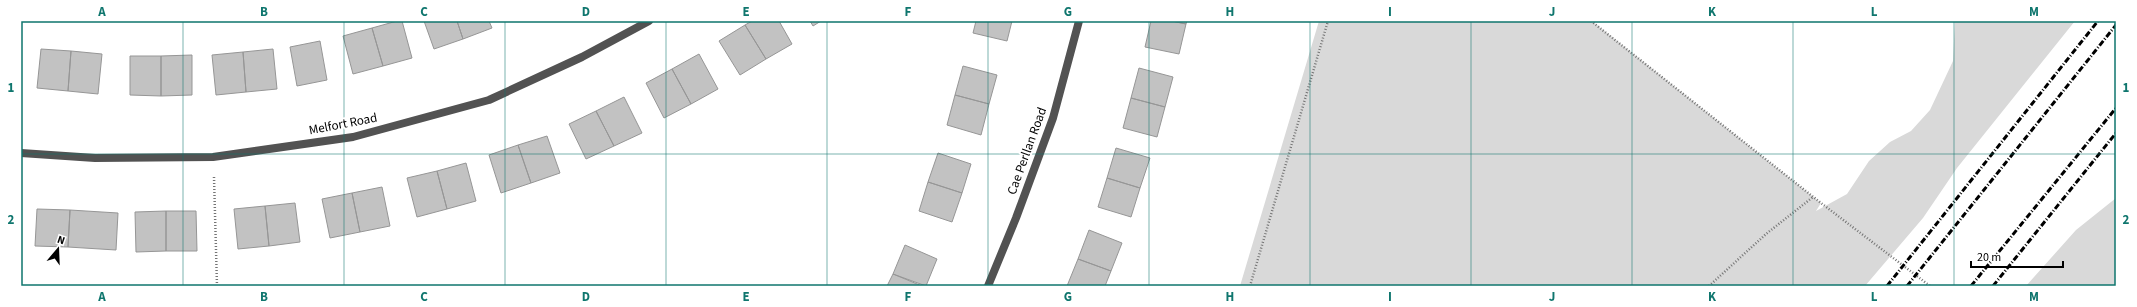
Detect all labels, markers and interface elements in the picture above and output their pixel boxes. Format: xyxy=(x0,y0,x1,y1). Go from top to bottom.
text: A xyxy=(97,3,106,21)
text: B xyxy=(260,3,268,21)
text: C xyxy=(420,3,428,21)
text: D xyxy=(582,3,590,21)
text: E xyxy=(742,3,750,21)
text: F xyxy=(905,3,912,21)
text: G xyxy=(1064,3,1072,21)
text: H xyxy=(1226,3,1234,21)
text: I xyxy=(1388,3,1392,21)
text: J xyxy=(1549,3,1555,21)
text: K xyxy=(1708,3,1717,21)
text: L xyxy=(1871,3,1878,21)
text: M xyxy=(2029,3,2039,21)
text: 1 xyxy=(8,79,15,97)
text: 1 xyxy=(2123,79,2130,97)
street label: Cae Perllan Road xyxy=(1003,105,1051,197)
street label: Melfort Road xyxy=(307,109,379,139)
text: 2 xyxy=(8,211,15,229)
text: 2 xyxy=(2123,211,2130,229)
north arrow xyxy=(38,229,78,269)
text: N xyxy=(55,232,67,248)
scale bar xyxy=(1971,243,2063,269)
text: 20 m xyxy=(1977,249,2001,266)
text: A xyxy=(97,288,106,306)
text: B xyxy=(260,288,268,306)
text: C xyxy=(420,288,428,306)
text: D xyxy=(582,288,590,306)
text: E xyxy=(742,288,750,306)
text: F xyxy=(905,288,912,306)
text: G xyxy=(1064,288,1072,306)
text: H xyxy=(1226,288,1234,306)
text: I xyxy=(1388,288,1392,306)
text: J xyxy=(1549,288,1555,306)
text: K xyxy=(1708,288,1717,306)
text: L xyxy=(1871,288,1878,306)
text: M xyxy=(2029,288,2039,306)

